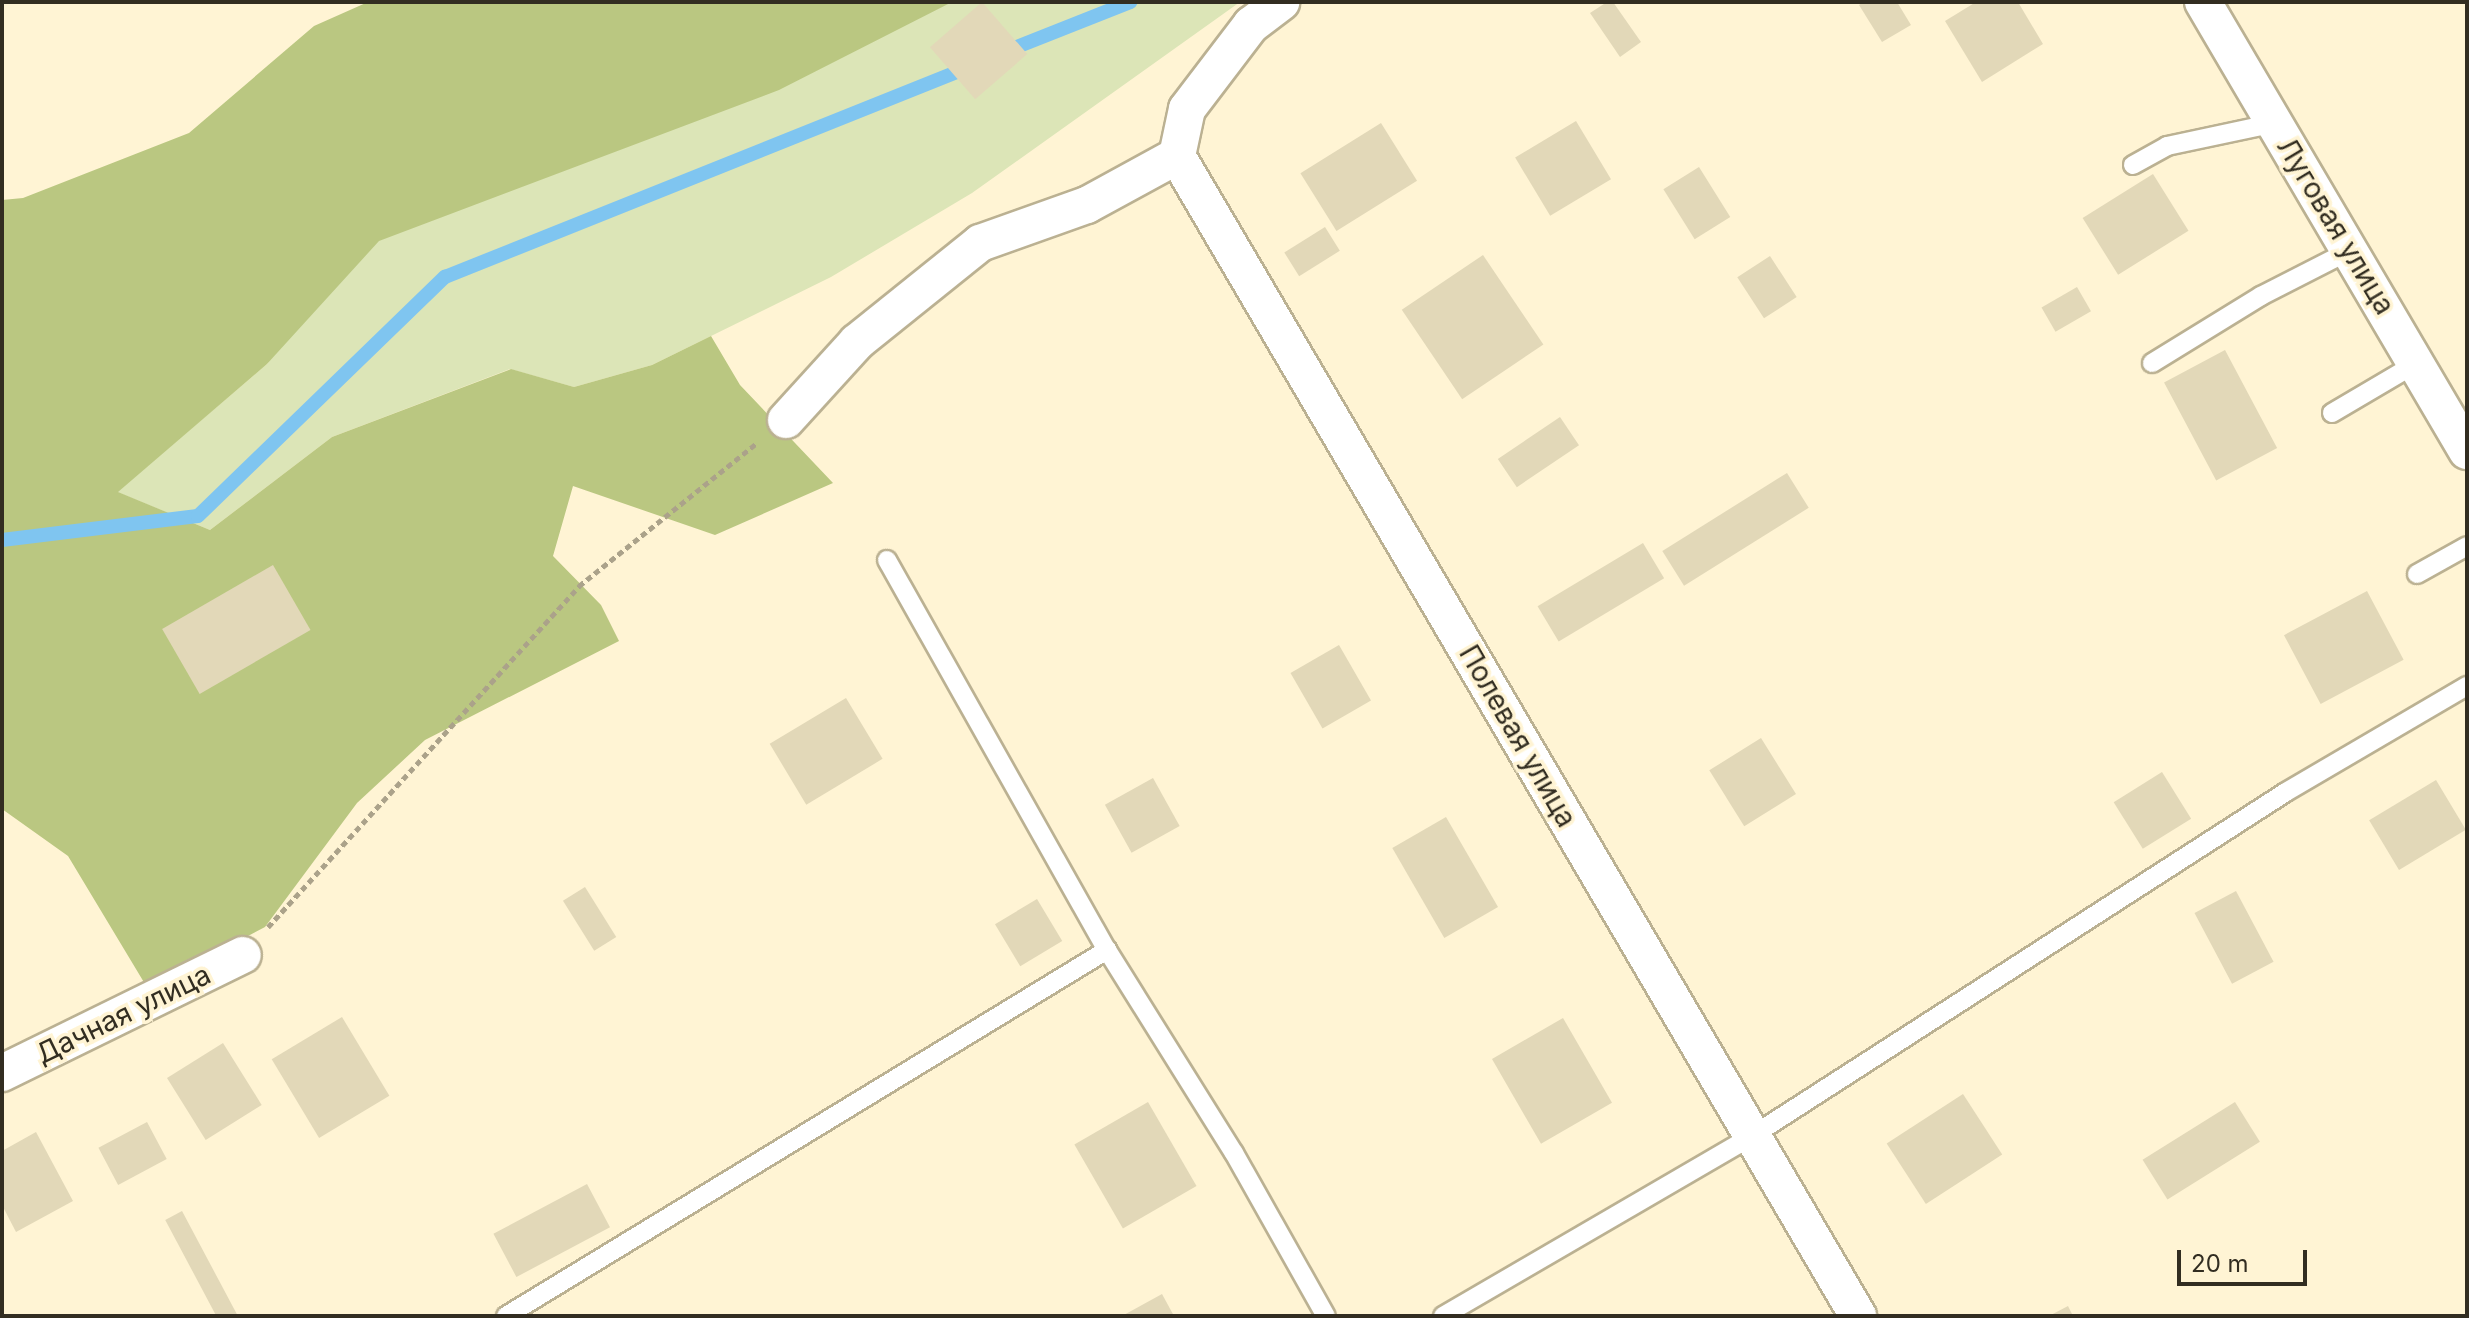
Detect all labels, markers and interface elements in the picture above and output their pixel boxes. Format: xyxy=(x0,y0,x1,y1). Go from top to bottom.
street label: Луговая улица xyxy=(2270,132,2402,320)
street label: Полевая улица xyxy=(1452,639,1584,833)
street label: Дачная улица xyxy=(30,957,216,1071)
scale bar xyxy=(2181,1234,2311,1284)
text: 20 m xyxy=(2191,1249,2249,1278)

